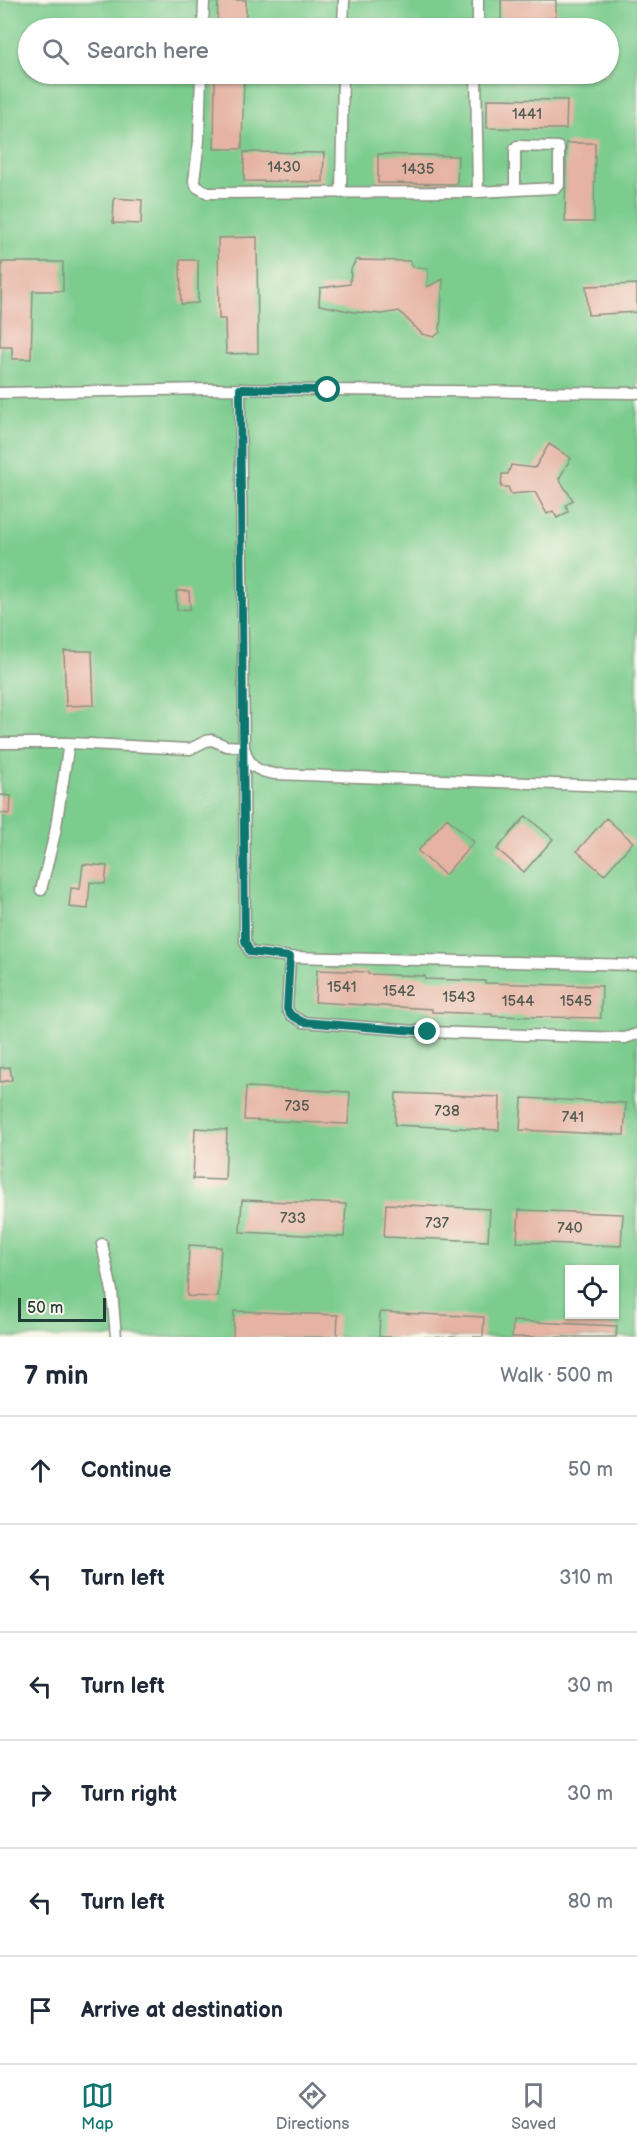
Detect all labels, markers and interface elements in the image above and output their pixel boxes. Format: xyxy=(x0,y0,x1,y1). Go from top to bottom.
search box xyxy=(18,18,619,84)
icon: search xyxy=(39,35,72,68)
text: Search here xyxy=(87,38,209,65)
house number: 1441 xyxy=(512,105,542,124)
house number: 1430 xyxy=(267,158,301,177)
house number: 1435 xyxy=(402,160,434,179)
route start xyxy=(314,376,340,402)
house number: 1541 xyxy=(327,978,357,997)
house number: 1542 xyxy=(383,982,415,1001)
house number: 1543 xyxy=(443,988,475,1007)
house number: 1544 xyxy=(502,992,534,1011)
house number: 1545 xyxy=(560,992,592,1011)
route end xyxy=(414,1018,440,1044)
house number: 735 xyxy=(284,1097,310,1116)
house number: 738 xyxy=(434,1102,460,1121)
house number: 741 xyxy=(562,1108,584,1127)
house number: 733 xyxy=(280,1209,306,1228)
house number: 737 xyxy=(425,1214,450,1233)
house number: 740 xyxy=(557,1219,583,1238)
map controls xyxy=(565,1265,619,1319)
button: locate xyxy=(565,1265,619,1319)
scale bar xyxy=(18,1295,106,1322)
text: 50 m xyxy=(27,1299,63,1318)
text: 7 min xyxy=(24,1361,88,1392)
text: Walk · 500 m xyxy=(500,1364,613,1388)
icon: ahead xyxy=(24,1454,57,1487)
text: Continue xyxy=(81,1457,171,1484)
text: 50 m xyxy=(568,1458,613,1482)
icon: left xyxy=(24,1562,57,1595)
text: Turn left xyxy=(81,1565,165,1592)
text: 310 m xyxy=(559,1566,613,1590)
icon: left xyxy=(24,1670,57,1703)
text: Turn left xyxy=(81,1673,165,1700)
text: 30 m xyxy=(567,1674,613,1698)
icon: right xyxy=(24,1778,57,1811)
text: Turn right xyxy=(81,1781,177,1808)
text: 30 m xyxy=(567,1782,613,1806)
icon: left xyxy=(24,1886,57,1919)
text: Turn left xyxy=(81,1889,165,1916)
text: 80 m xyxy=(568,1890,613,1914)
icon: arrive xyxy=(24,1994,57,2027)
text: Arrive at destination xyxy=(81,1997,283,2024)
tab: Map xyxy=(81,2079,114,2134)
tab: Directions xyxy=(276,2079,349,2134)
tab: Saved xyxy=(511,2079,556,2134)

